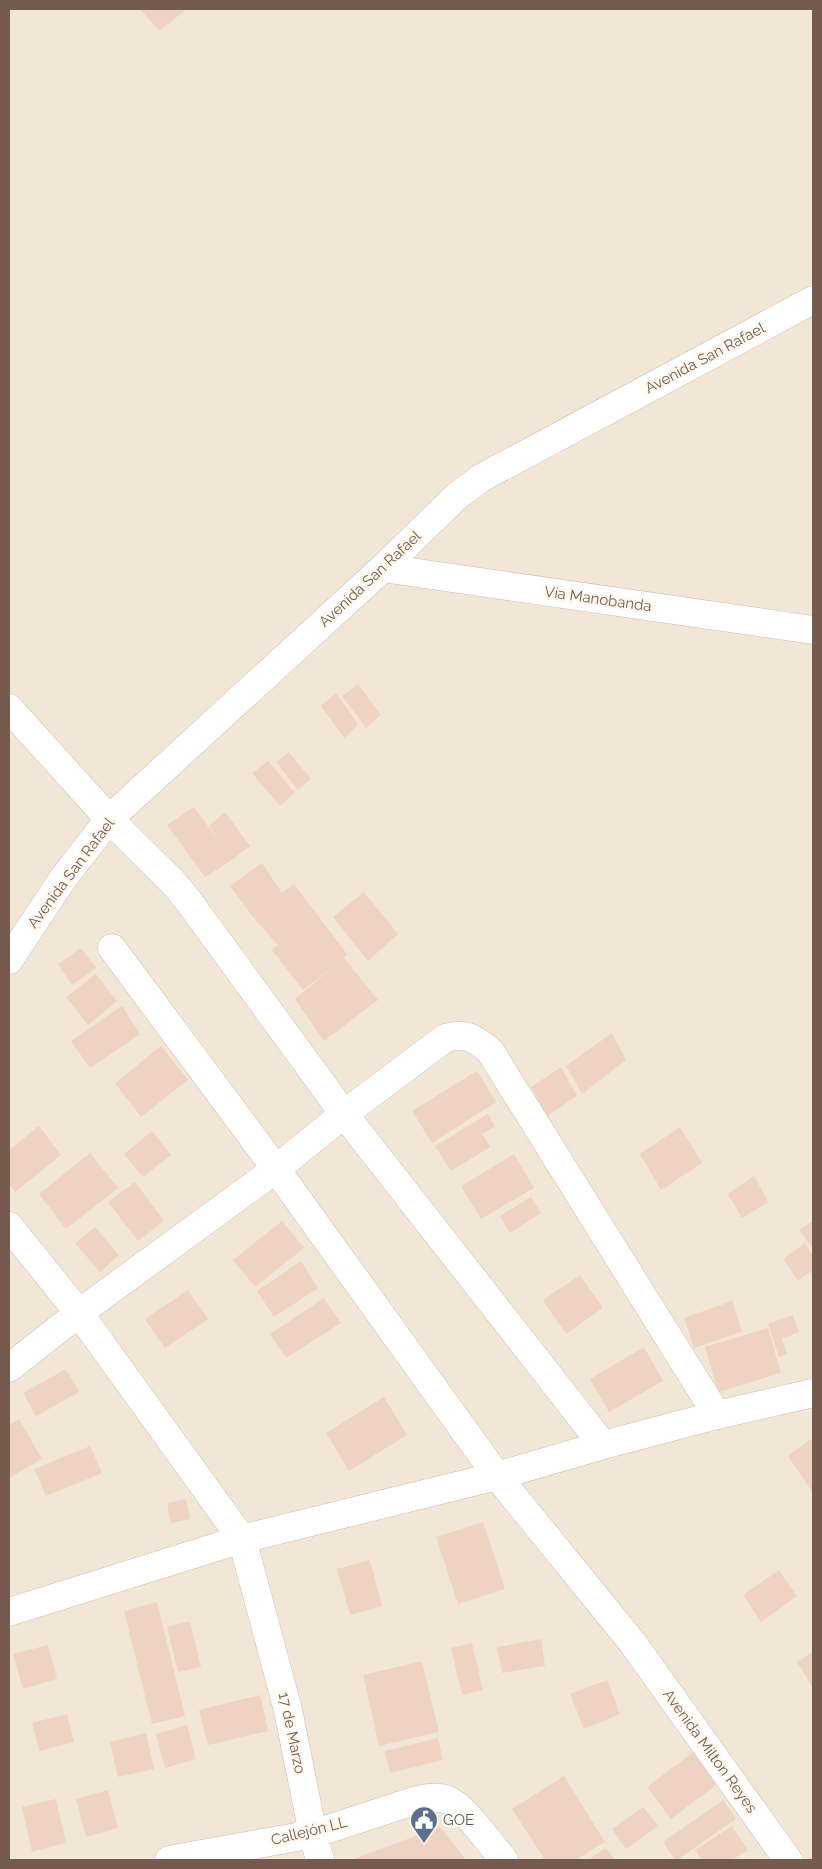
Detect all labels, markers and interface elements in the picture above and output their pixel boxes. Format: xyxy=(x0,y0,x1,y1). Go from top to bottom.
street label: Avenida San Rafael xyxy=(642,318,769,397)
street label: Avenida San Rafael xyxy=(315,526,425,631)
street label: Vía Manobanda xyxy=(543,583,653,615)
street label: Avenida San Rafael xyxy=(24,814,119,932)
street label: Avenida Milton Reyes xyxy=(659,1686,761,1816)
street label: 17 de Marzo xyxy=(275,1691,309,1775)
public building icon: GOE xyxy=(409,1805,439,1844)
place label: GOE xyxy=(443,1811,474,1829)
street label: Callejón LL xyxy=(269,1813,349,1849)

